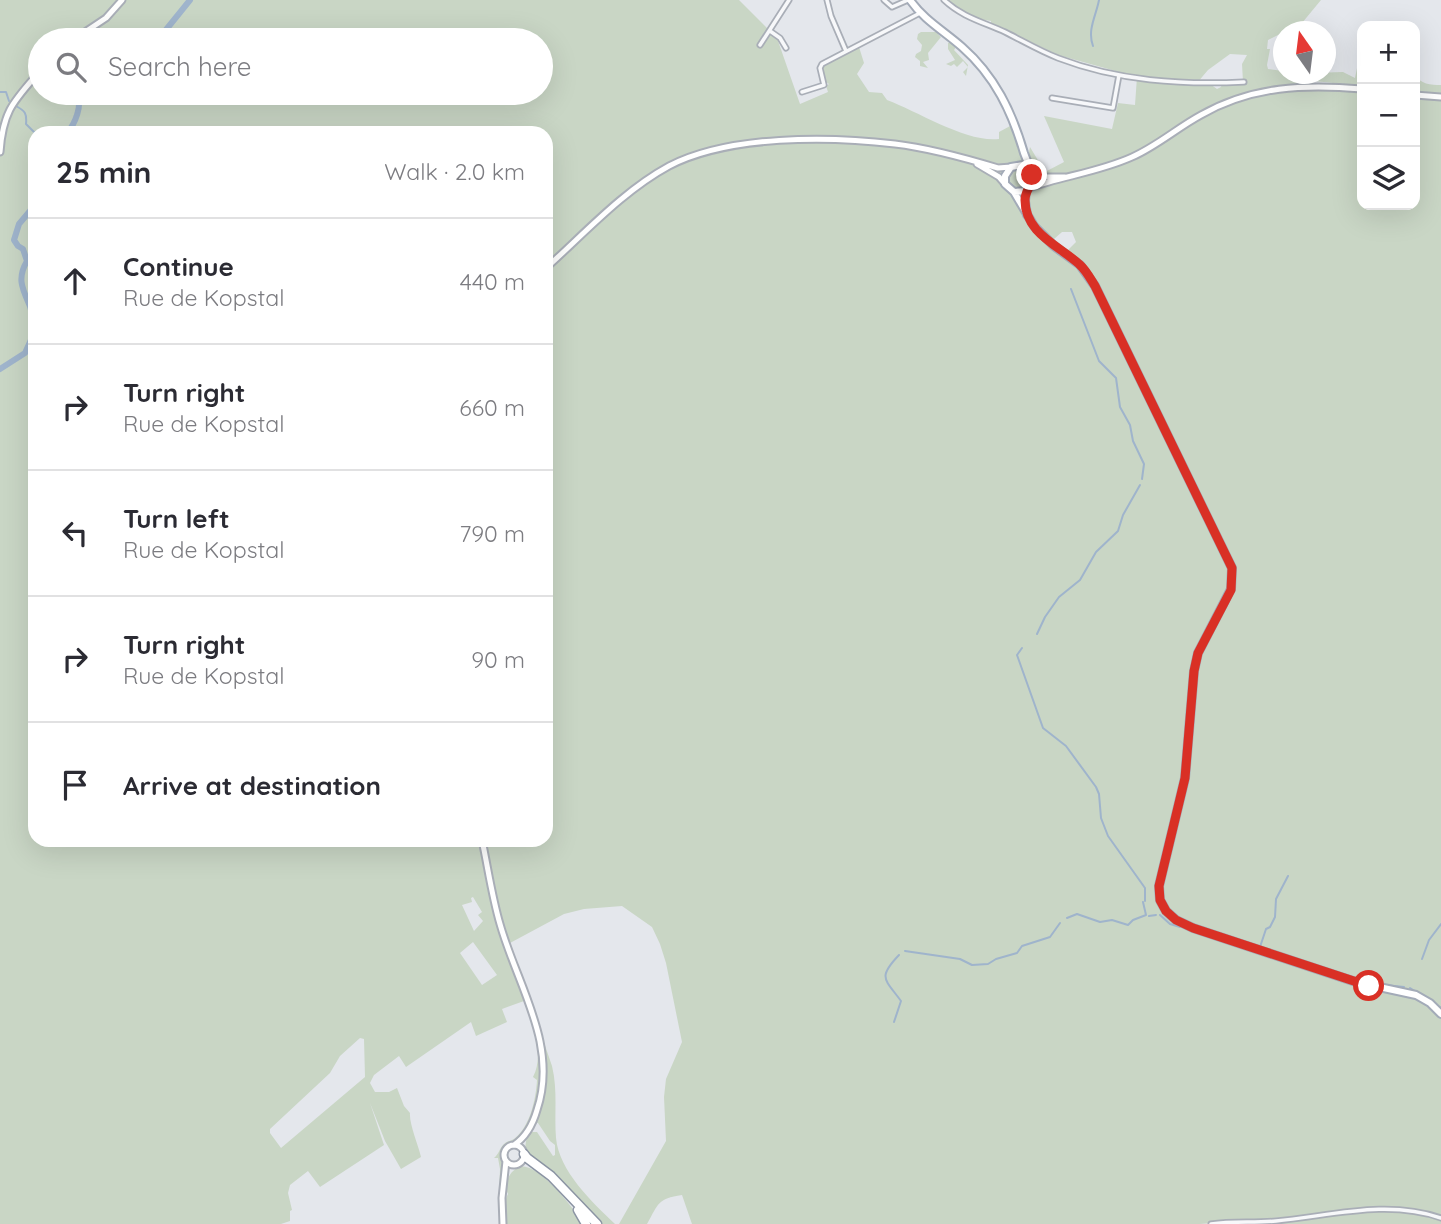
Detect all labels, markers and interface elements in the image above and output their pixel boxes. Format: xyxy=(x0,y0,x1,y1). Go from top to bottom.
north arrow xyxy=(1273,21,1336,84)
map controls xyxy=(1357,21,1420,210)
button: + xyxy=(1357,21,1420,84)
search box xyxy=(28,28,553,105)
icon: search xyxy=(52,48,90,86)
text: Search here xyxy=(108,50,252,83)
button: − xyxy=(1357,84,1420,147)
button: layers xyxy=(1357,147,1420,210)
text: 25 min xyxy=(56,153,151,191)
text: Walk · 2.0 km xyxy=(384,157,525,186)
route end xyxy=(1016,159,1047,190)
text: Continue xyxy=(123,250,234,283)
icon: ahead xyxy=(56,262,94,300)
text: 440 m xyxy=(460,267,525,296)
text: Rue de Kopstal xyxy=(123,283,284,312)
text: Turn right xyxy=(123,376,245,409)
icon: right xyxy=(56,388,94,426)
text: 660 m xyxy=(459,393,525,422)
text: Rue de Kopstal xyxy=(123,409,284,438)
text: Turn left xyxy=(123,502,230,535)
icon: left xyxy=(56,514,94,552)
text: 790 m xyxy=(459,519,525,548)
text: Rue de Kopstal xyxy=(123,535,284,564)
text: Turn right xyxy=(123,628,245,661)
icon: right xyxy=(56,640,94,678)
text: 90 m xyxy=(471,645,525,674)
text: Rue de Kopstal xyxy=(123,661,284,690)
icon: arrive xyxy=(56,766,94,804)
text: Arrive at destination xyxy=(123,769,381,802)
route start xyxy=(1353,970,1384,1001)

